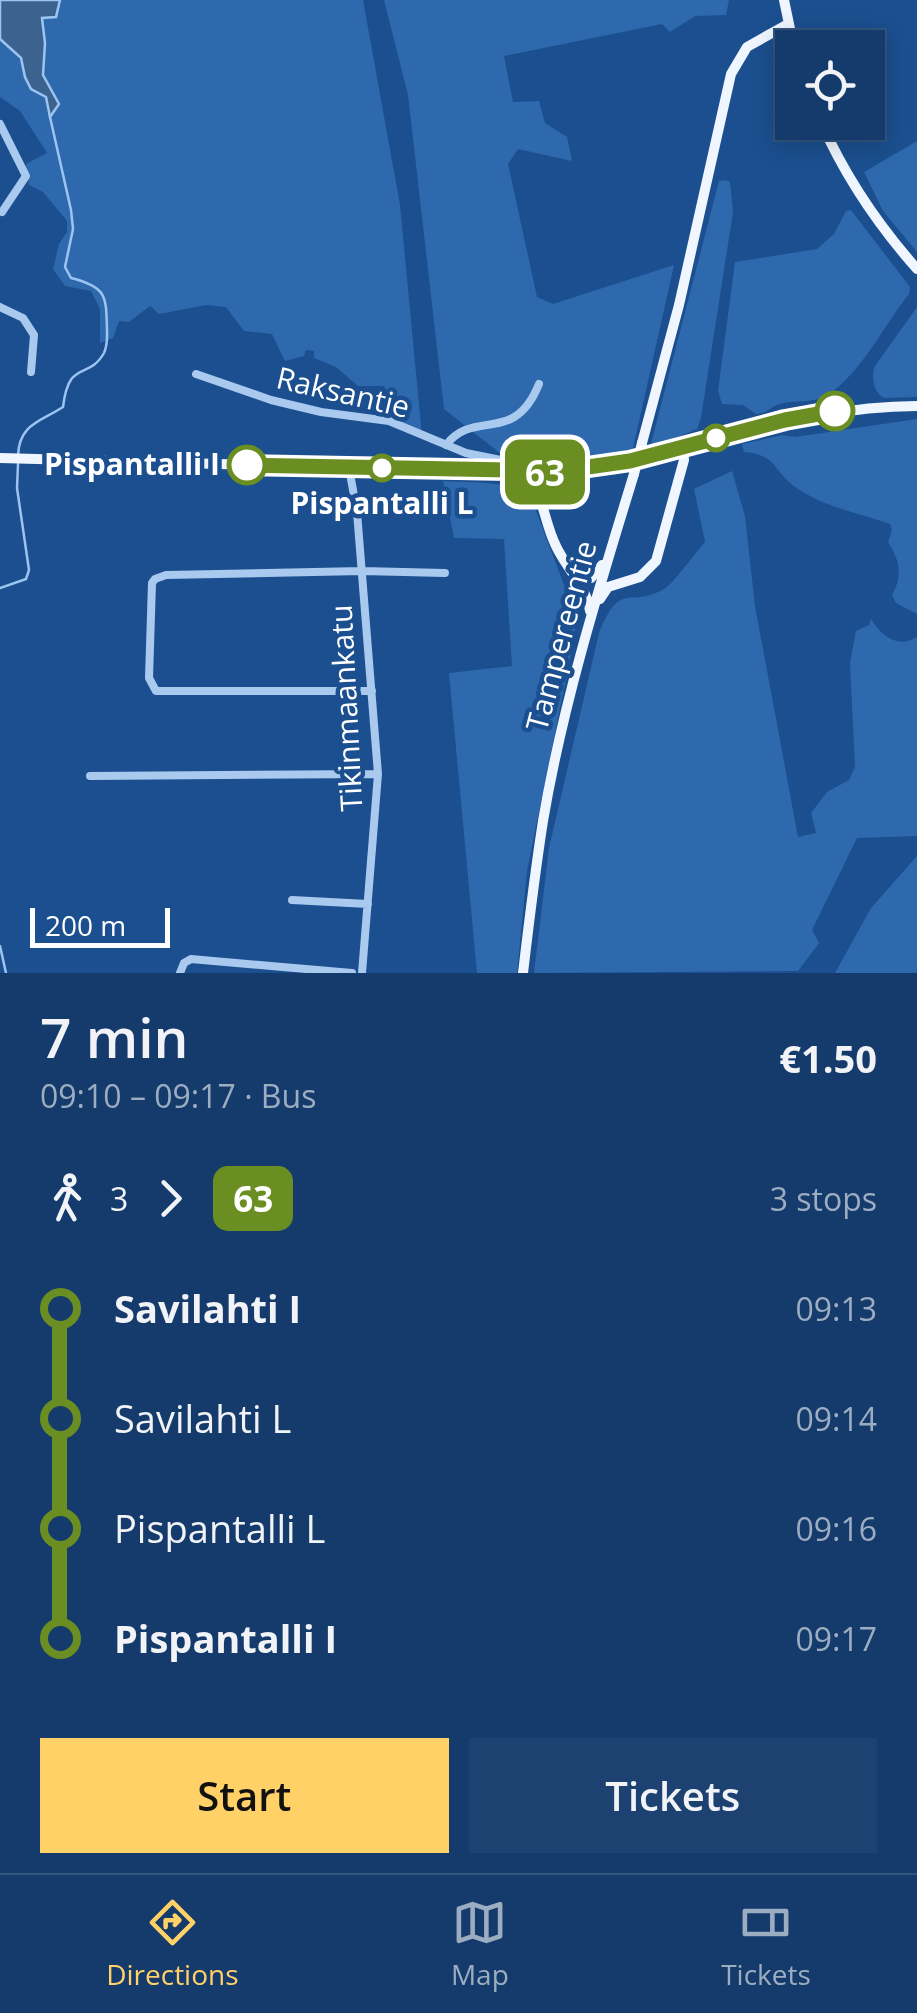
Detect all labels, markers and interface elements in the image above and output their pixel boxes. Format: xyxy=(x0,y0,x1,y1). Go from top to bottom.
map controls xyxy=(775,30,885,140)
button: locate xyxy=(775,30,885,140)
street label: Raksantie xyxy=(273,356,414,427)
unlabelled marker xyxy=(816,392,854,430)
unlabelled marker xyxy=(703,425,729,451)
line badge: 63 xyxy=(500,440,590,504)
place label: Pispantalli I xyxy=(44,443,220,484)
marker: Pispantalli I xyxy=(228,446,266,484)
text: 63 xyxy=(525,449,565,496)
marker: Pispantalli L xyxy=(369,455,395,481)
place label: Pispantalli L xyxy=(290,482,474,523)
street label: Tampereentie xyxy=(515,536,606,735)
street label: Tikinmaankatu xyxy=(320,604,371,812)
scale bar xyxy=(30,903,170,948)
text: 200 m xyxy=(45,906,126,944)
text: 7 min xyxy=(40,999,188,1074)
text: €1.50 xyxy=(779,1032,877,1084)
text: 09:10 – 09:17 · Bus xyxy=(40,1074,316,1117)
icon: walk xyxy=(40,1171,95,1226)
icon: forward xyxy=(143,1171,198,1226)
text: 63 xyxy=(233,1175,273,1222)
text: 3 xyxy=(110,1177,128,1220)
text: 3 stops xyxy=(770,1177,877,1220)
text: Savilahti I xyxy=(114,1282,301,1334)
text: 09:13 xyxy=(795,1287,877,1330)
text: Savilahti L xyxy=(114,1392,291,1444)
text: 09:14 xyxy=(795,1397,877,1440)
text: Pispantalli L xyxy=(114,1502,325,1554)
text: 09:16 xyxy=(795,1507,877,1550)
text: Pispantalli I xyxy=(114,1612,337,1664)
text: 09:17 xyxy=(795,1617,877,1660)
button: Start xyxy=(40,1738,449,1853)
button: Tickets xyxy=(469,1738,877,1853)
tab: Directions xyxy=(106,1895,239,1993)
tab: Map xyxy=(451,1895,509,1993)
tab: Tickets xyxy=(721,1895,811,1993)

